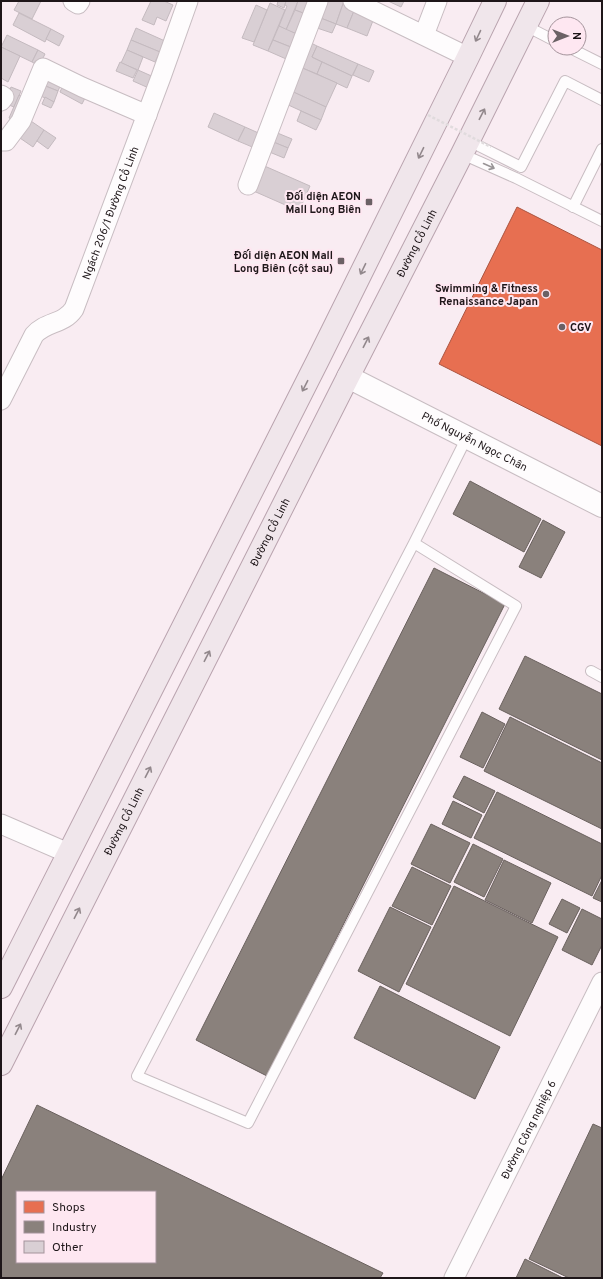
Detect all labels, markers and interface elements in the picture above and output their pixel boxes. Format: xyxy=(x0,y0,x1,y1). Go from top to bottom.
north arrow xyxy=(547,16,587,56)
one-way arrow xyxy=(474,30,481,42)
text: N xyxy=(569,32,583,40)
one-way arrow xyxy=(479,108,487,120)
street label: Ngách 206/1 Đường Cổ Linh xyxy=(80,145,142,282)
one-way arrow xyxy=(416,147,424,159)
one-way arrow xyxy=(483,163,495,170)
place label: Đối diện AEON Mall Long Biên xyxy=(285,190,361,217)
marker: Đối diện AEON Mall Long Biên xyxy=(364,197,374,207)
street label: Đường Cổ Linh xyxy=(394,207,441,280)
place label: Đối diện AEON Mall Long Biên (cột sau) xyxy=(234,249,333,276)
marker: Đối diện AEON Mall Long Biên (cột sau) xyxy=(336,256,346,266)
one-way arrow xyxy=(359,263,366,275)
place label: Swimming & Fitness Renaissance Japan xyxy=(435,282,538,309)
marker: Swimming & Fitness Renaissance Japan xyxy=(541,289,551,299)
place label: CGV xyxy=(570,321,592,335)
marker: CGV xyxy=(557,322,567,332)
one-way arrow xyxy=(363,336,370,348)
one-way arrow xyxy=(301,379,308,391)
street label: Phố Nguyễn Ngọc Chân xyxy=(419,409,529,475)
street label: Đường Cổ Linh xyxy=(248,496,294,569)
one-way arrow xyxy=(204,650,211,662)
one-way arrow xyxy=(145,766,152,778)
street label: Đường Cổ Linh xyxy=(101,785,148,858)
one-way arrow xyxy=(74,907,81,919)
one-way arrow xyxy=(15,1023,23,1035)
street label: Đường Công nghiệp 6 xyxy=(498,1078,560,1182)
legend xyxy=(16,1191,156,1263)
text: Shops xyxy=(52,1200,85,1216)
text: Industry xyxy=(52,1220,97,1236)
text: Other xyxy=(52,1240,84,1256)

